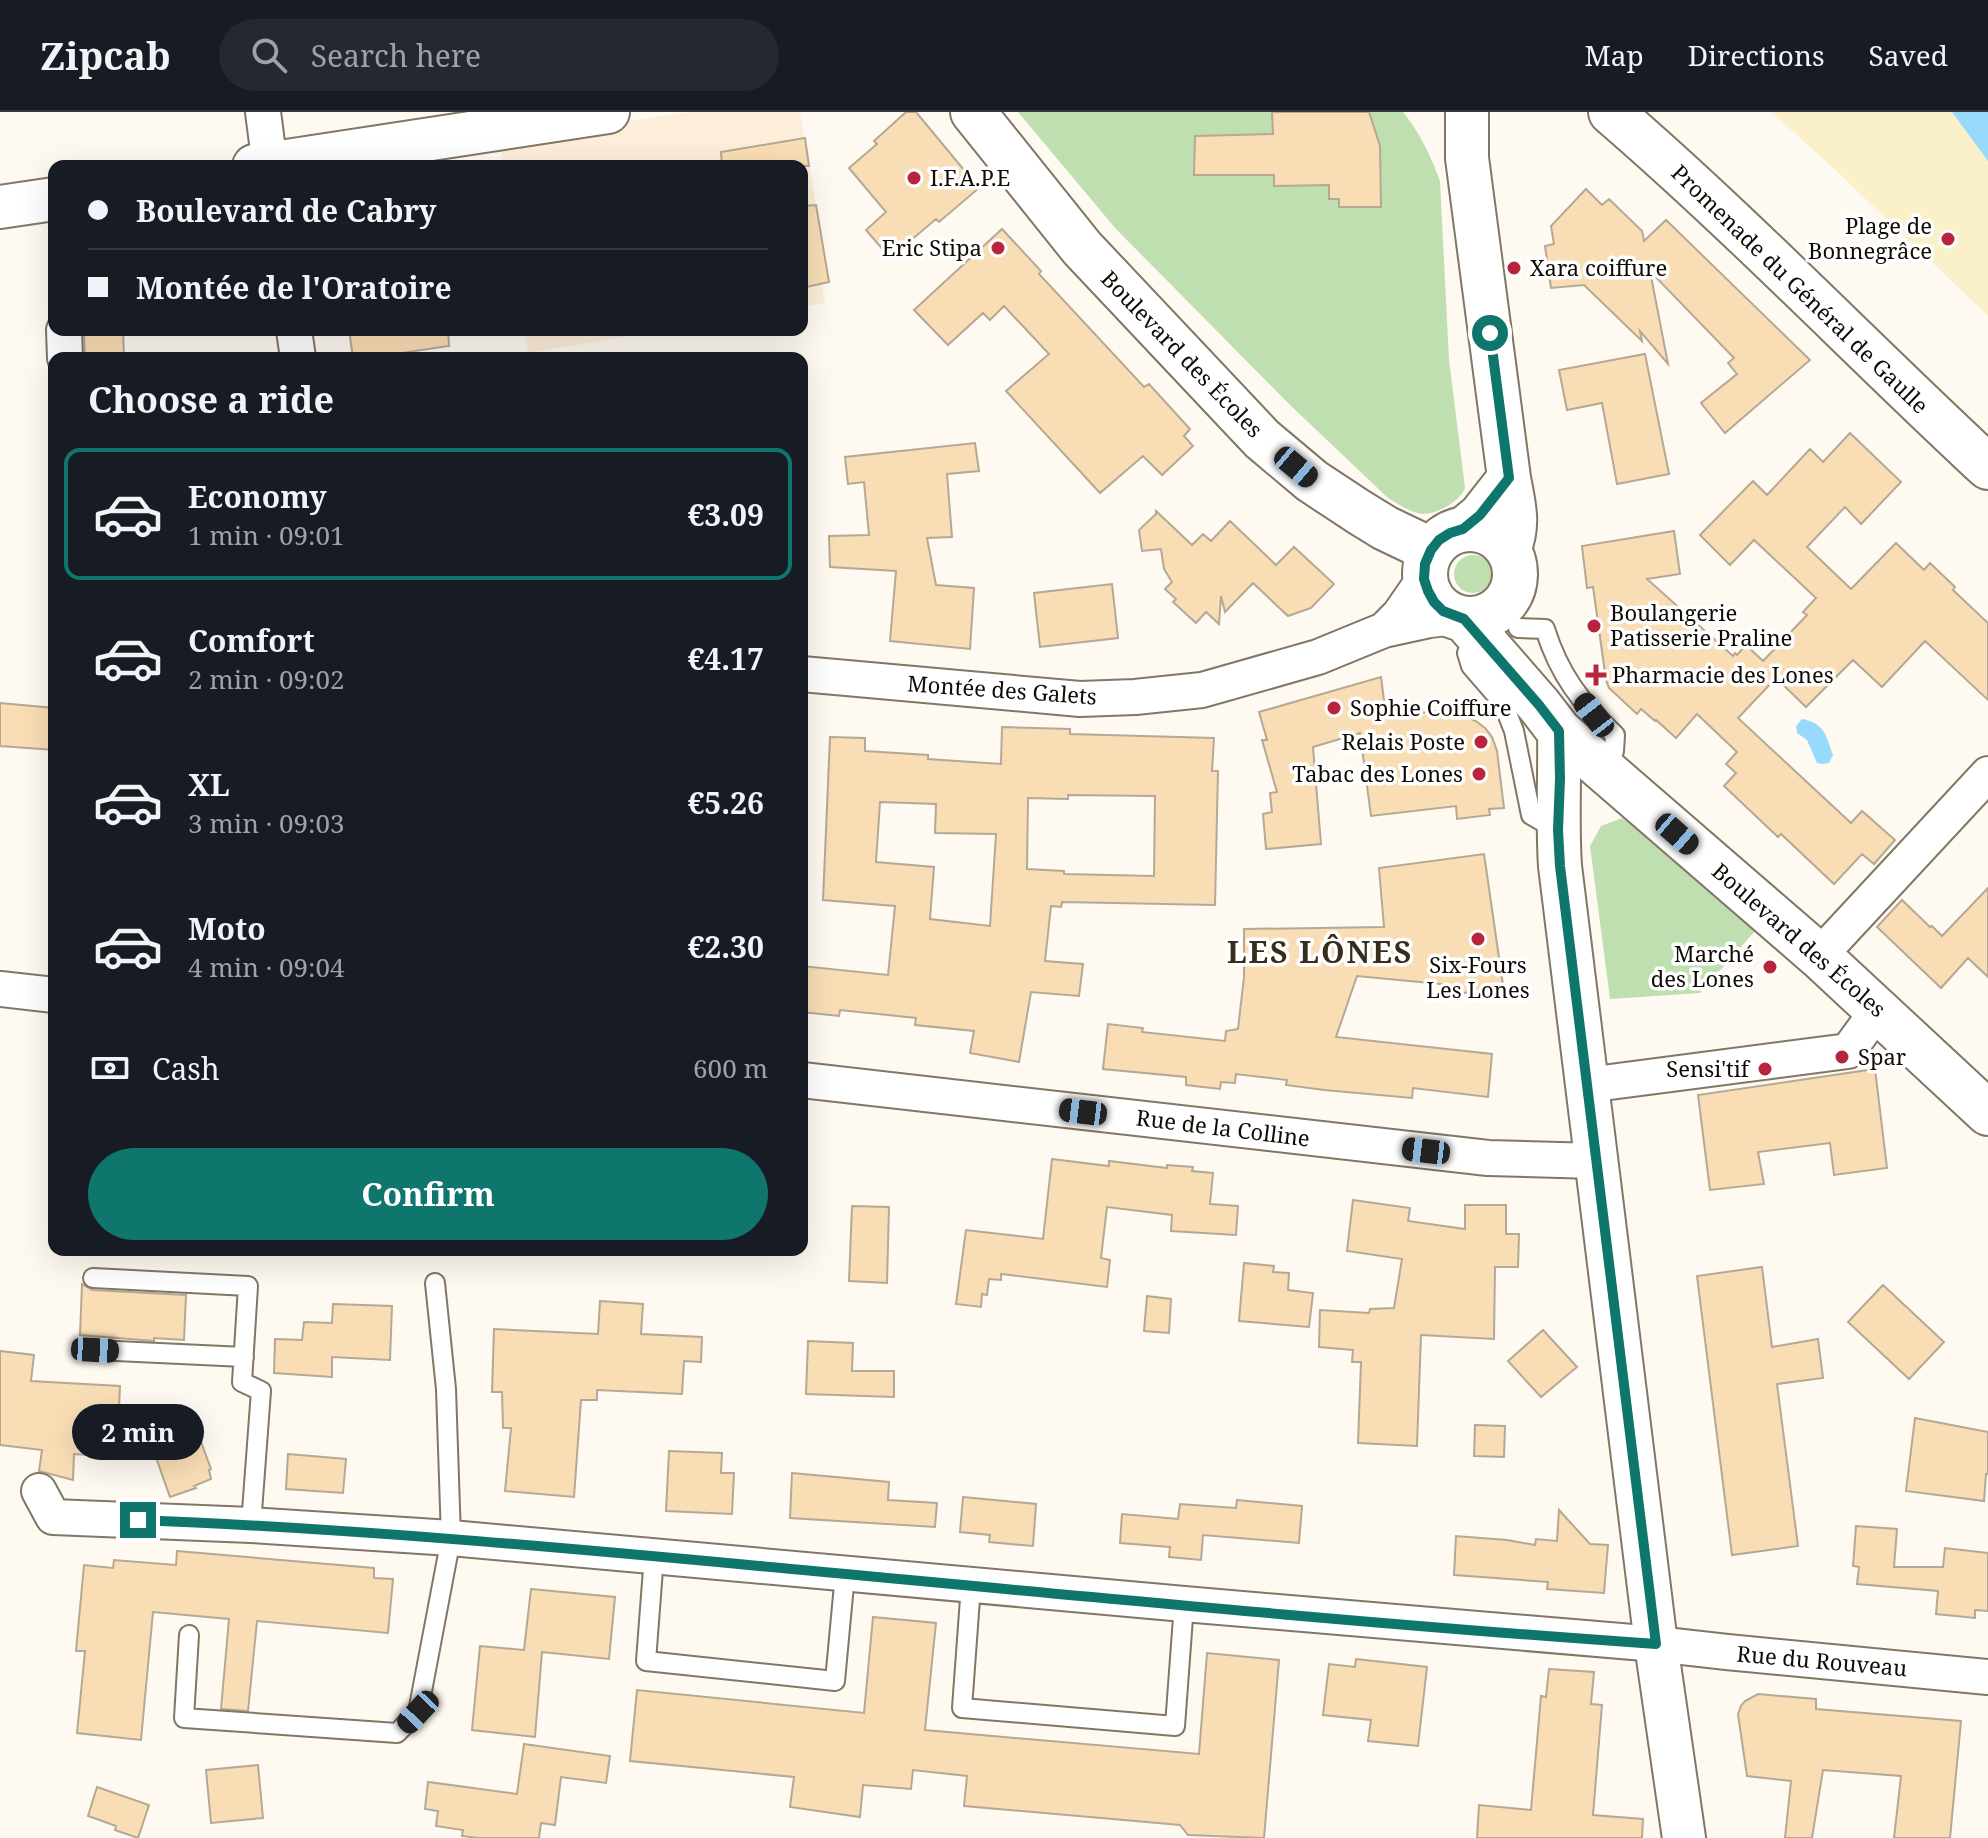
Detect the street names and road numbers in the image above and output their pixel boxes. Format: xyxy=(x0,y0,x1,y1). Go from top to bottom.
street label: Promenade du Général de Gaulle xyxy=(1666,157,1936,419)
street label: Boulevard des Écoles xyxy=(1095,263,1270,443)
street label: Montée des Galets xyxy=(906,667,1098,711)
street label: Boulevard des Écoles xyxy=(1706,855,1893,1023)
street label: Rue de la Colline xyxy=(1135,1101,1312,1153)
street label: Rue du Rouveau xyxy=(1736,1638,1909,1682)

